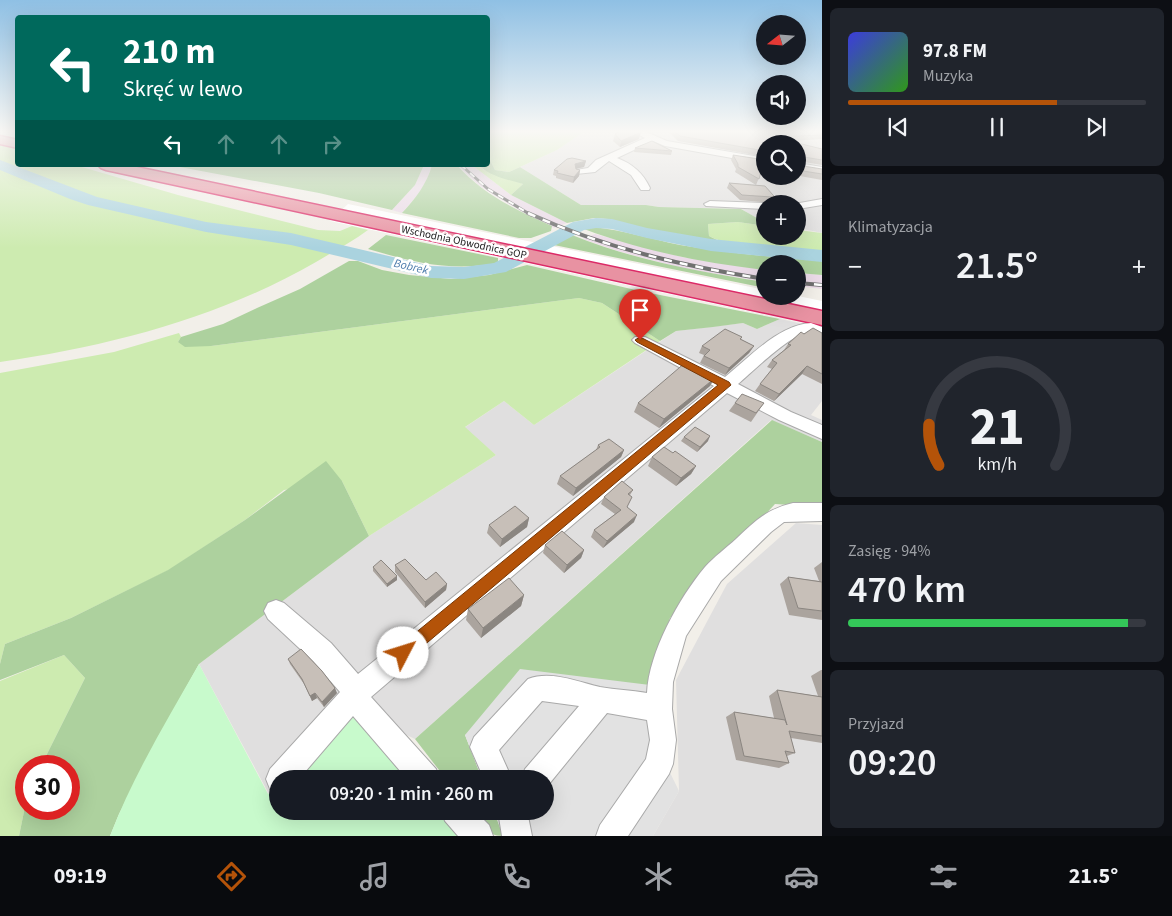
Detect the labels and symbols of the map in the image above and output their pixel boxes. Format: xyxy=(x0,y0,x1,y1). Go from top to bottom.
north arrow xyxy=(756,15,806,65)
street label: Wschodnia Obwodnica GOP xyxy=(400,221,528,263)
water label: Bobrek xyxy=(392,255,430,279)
pin xyxy=(619,289,661,340)
position arrow xyxy=(376,626,428,678)
speed limit sign: 30 xyxy=(15,755,80,820)

